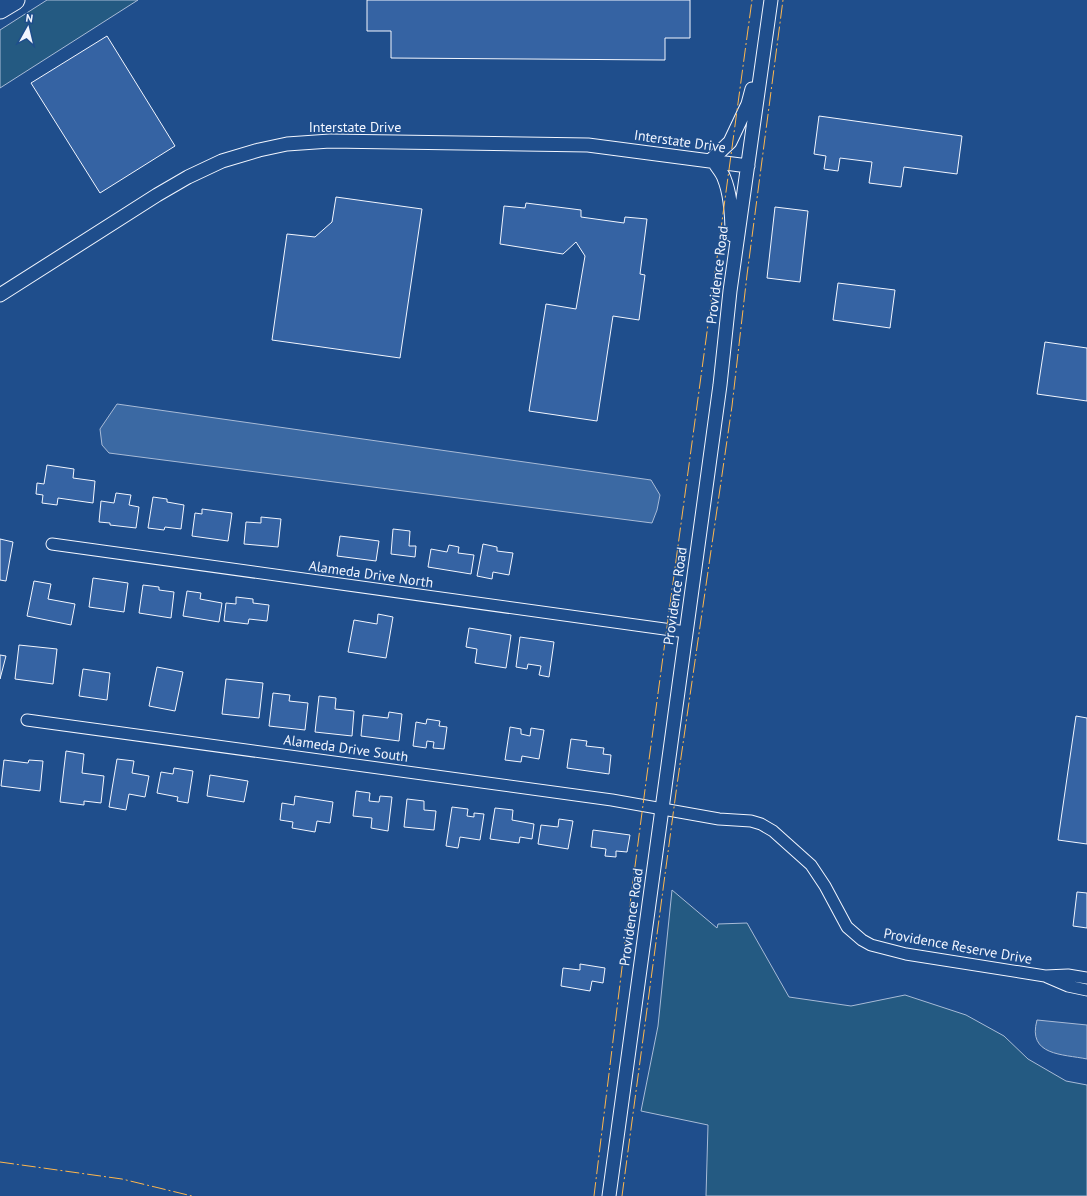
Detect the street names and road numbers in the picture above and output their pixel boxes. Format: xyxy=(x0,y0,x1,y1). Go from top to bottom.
street label: Interstate Drive xyxy=(309,118,401,136)
street label: Interstate Drive xyxy=(633,126,727,156)
street label: Providence Road xyxy=(702,225,732,325)
street label: Providence Road xyxy=(659,546,691,646)
street label: Alameda Drive North xyxy=(308,556,434,592)
street label: Alameda Drive South xyxy=(282,730,410,766)
street label: Providence Road xyxy=(615,867,647,967)
street label: Providence Reserve Drive xyxy=(882,924,1034,968)

